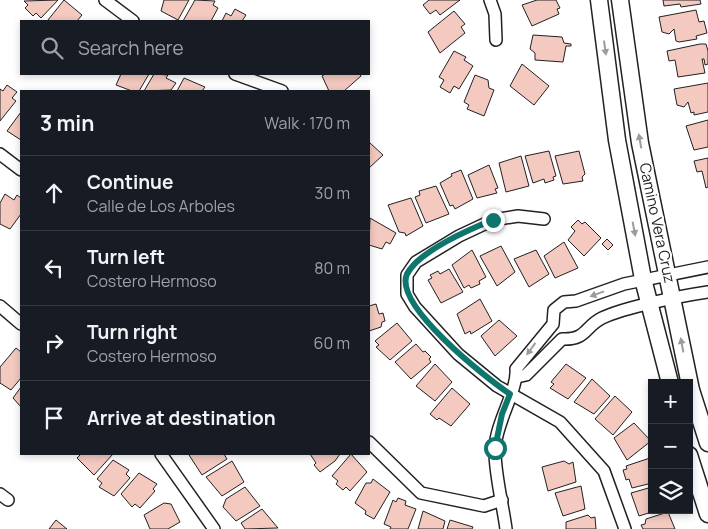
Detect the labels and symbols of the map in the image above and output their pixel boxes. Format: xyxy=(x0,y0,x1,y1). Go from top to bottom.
one-way arrow xyxy=(601,41,609,57)
one-way arrow xyxy=(636,133,644,149)
street label: Camino Vera Cruz xyxy=(634,161,680,285)
route end xyxy=(482,209,505,232)
one-way arrow xyxy=(631,221,639,237)
one-way arrow xyxy=(589,290,604,298)
one-way arrow xyxy=(678,337,686,352)
one-way arrow xyxy=(526,342,536,356)
route start xyxy=(484,437,507,460)

